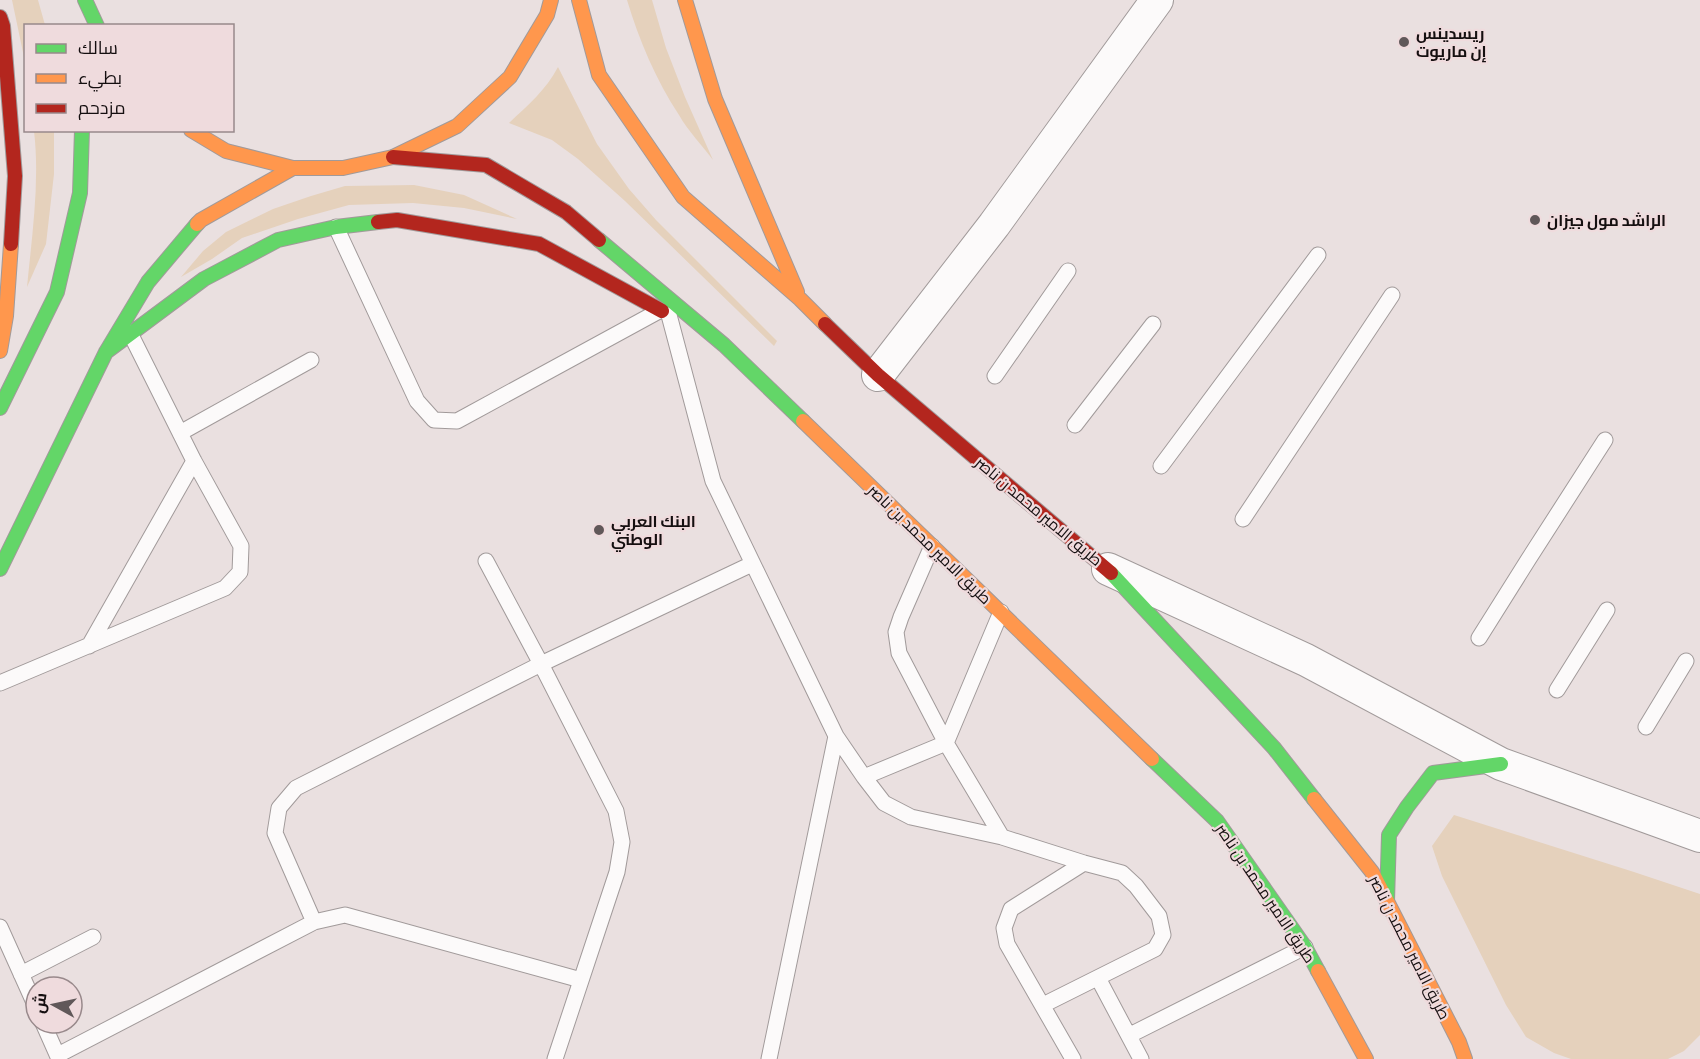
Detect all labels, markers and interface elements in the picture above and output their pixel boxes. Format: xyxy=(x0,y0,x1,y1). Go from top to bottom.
place label: ريسدينس إن ماريوت xyxy=(1416,23,1487,63)
legend xyxy=(24,24,234,132)
marker: ريسدينس إن ماريوت xyxy=(1397,35,1411,49)
text: سالك xyxy=(78,36,118,58)
text: بطيء xyxy=(78,66,122,92)
text: مزدحم xyxy=(78,96,126,120)
place label: الراشد مول جيزان xyxy=(1547,210,1666,230)
marker: الراشد مول جيزان xyxy=(1528,213,1542,227)
street label: طريق الامير محمد ن ناصر xyxy=(970,451,1107,571)
street label: طريق الامير محمد بن ناصر xyxy=(863,479,996,609)
place label: البنك العربي الوطني xyxy=(611,511,696,552)
marker: البنك العربي الوطني xyxy=(592,523,606,537)
street label: طريق الامير محمد بن ناصر xyxy=(1210,818,1320,967)
street label: طريق الامير محمد ن ناصر xyxy=(1364,871,1455,1023)
north arrow xyxy=(24,975,84,1035)
text: ش xyxy=(28,991,50,1014)

